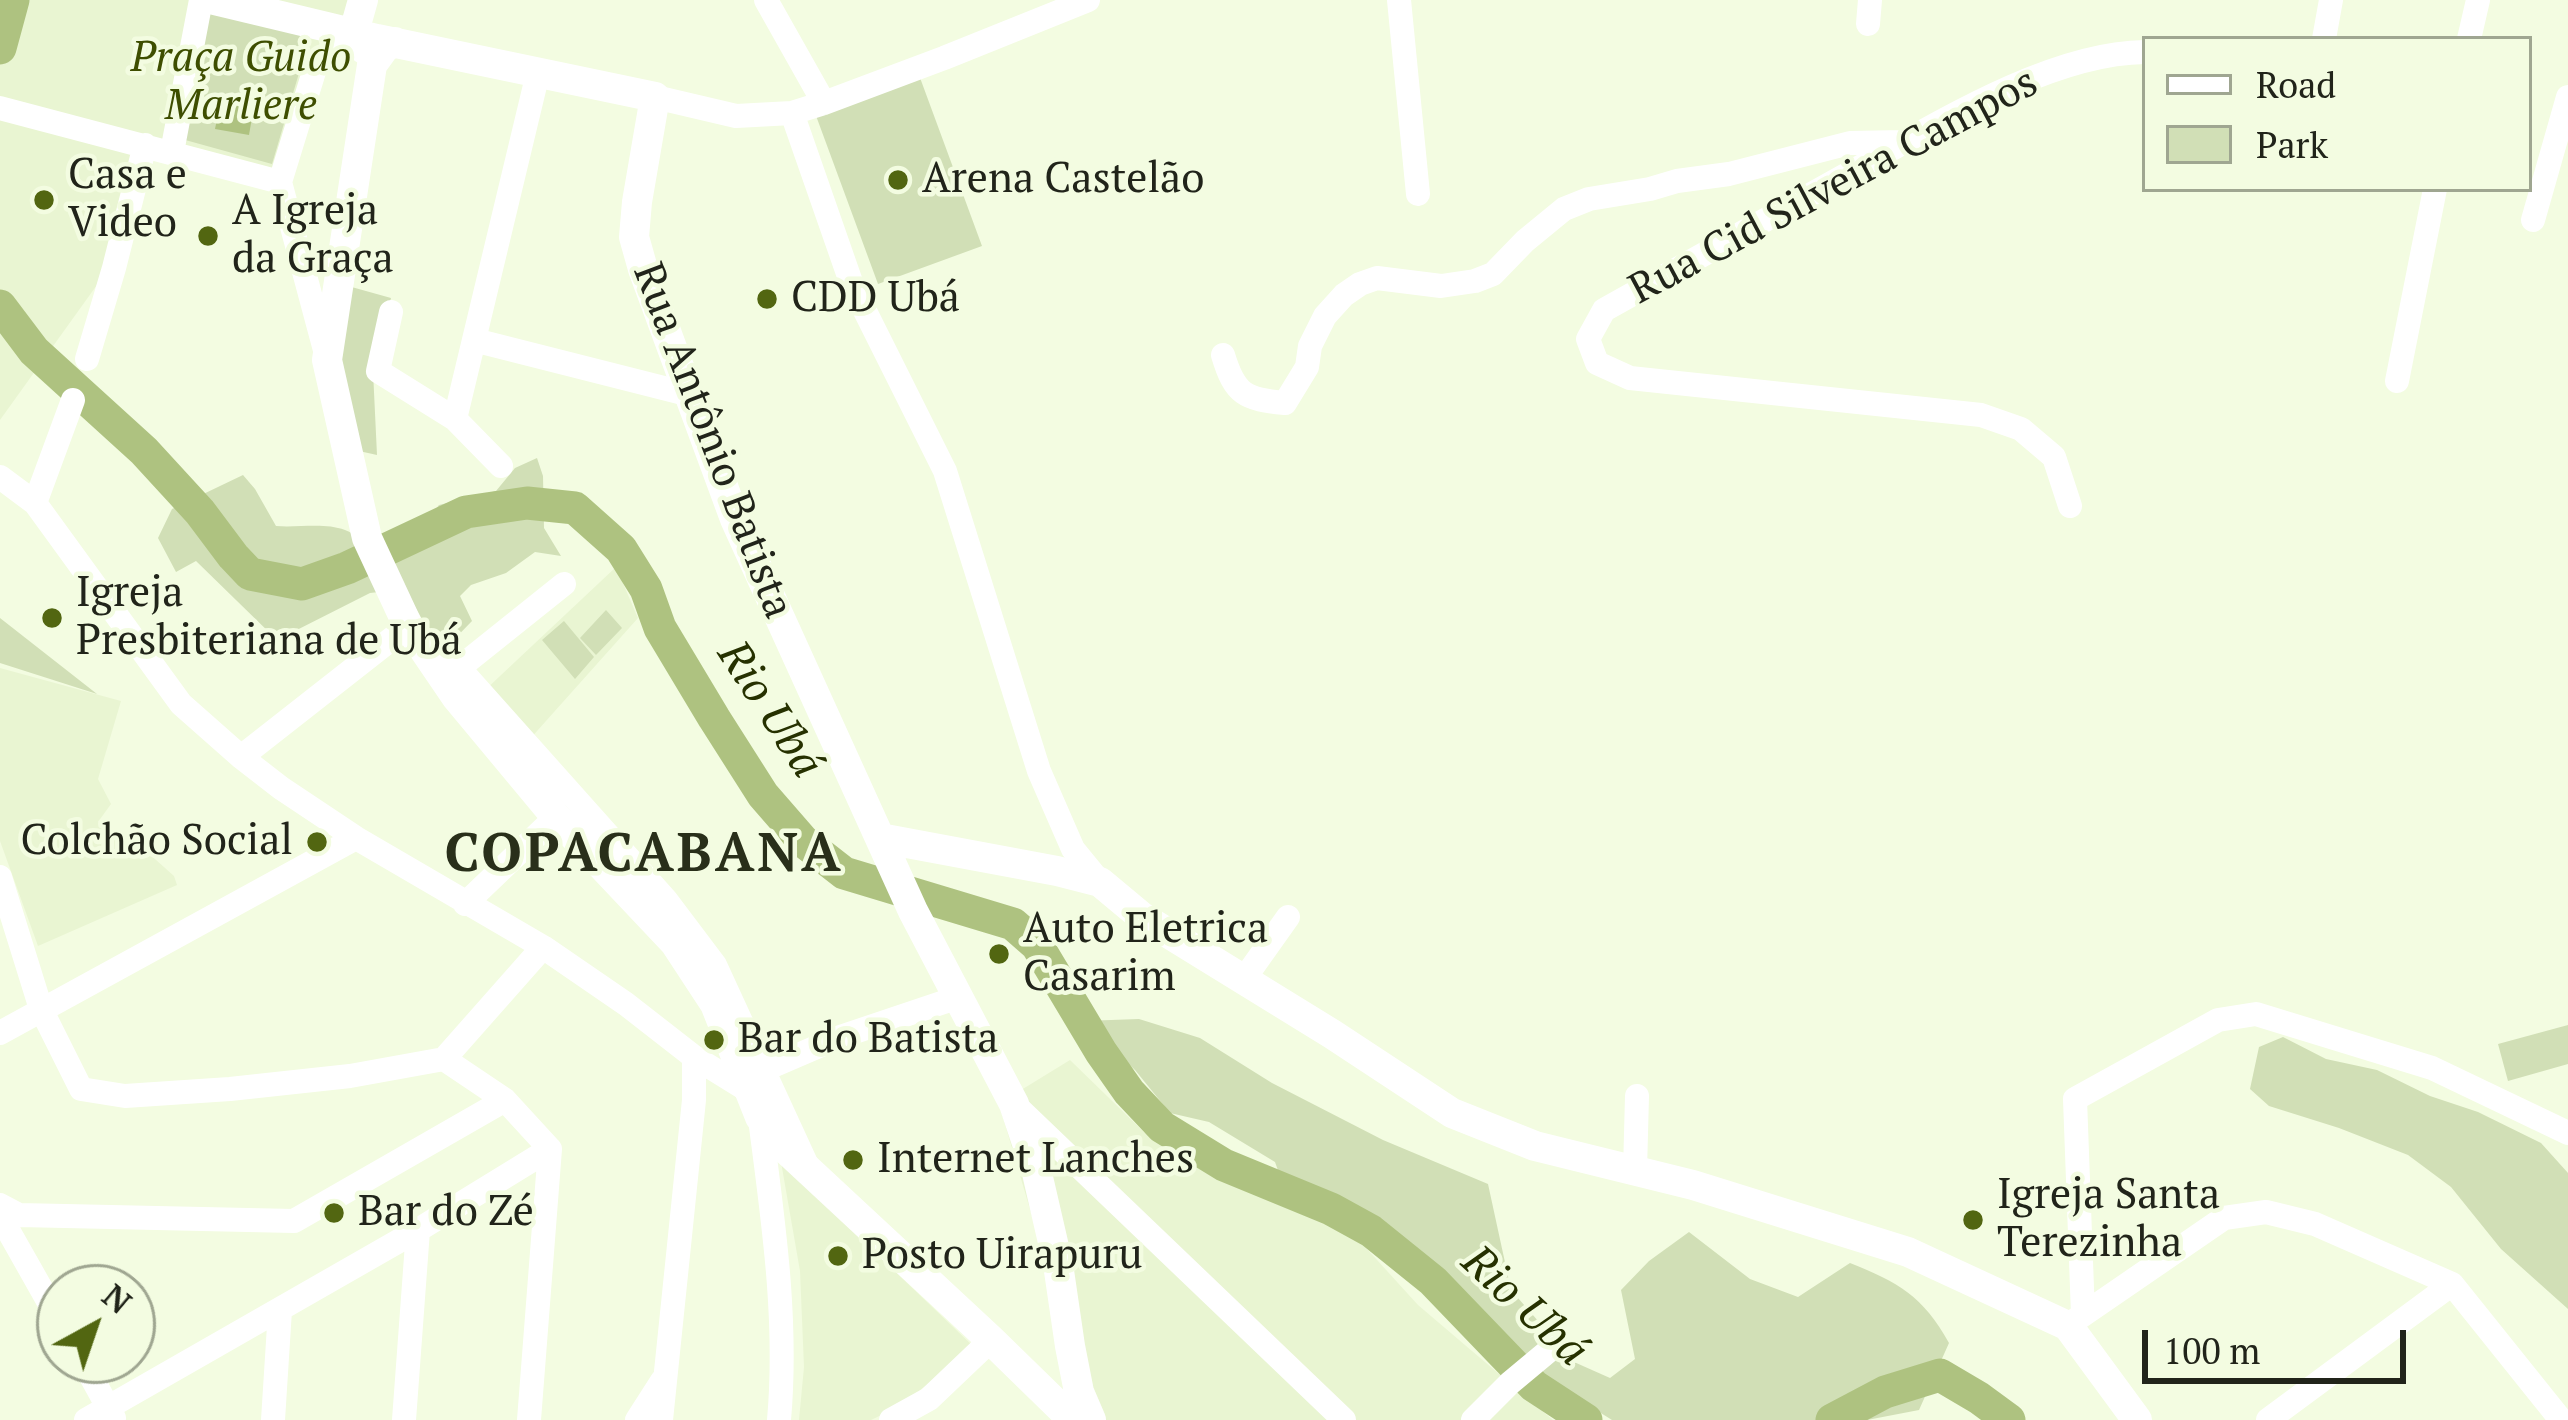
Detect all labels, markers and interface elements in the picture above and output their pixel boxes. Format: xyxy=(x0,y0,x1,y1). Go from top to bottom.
park label: Praça Guido Marliere xyxy=(131,34,351,132)
legend xyxy=(2142,36,2532,192)
street label: Rua Cid Silveira Campos xyxy=(1621,58,2047,316)
text: Road xyxy=(2256,61,2336,108)
text: Park xyxy=(2256,121,2328,168)
place label: Casa e Video xyxy=(68,151,187,249)
place label: Arena Castelão xyxy=(922,155,1205,205)
marker: Arena Castelão xyxy=(885,167,911,193)
marker: Casa e Video xyxy=(31,187,57,213)
place label: A Igreja da Graça xyxy=(232,187,394,286)
marker: A Igreja da Graça xyxy=(195,223,221,249)
street label: Rua Antônio Batista xyxy=(621,256,803,626)
place label: CDD Ubá xyxy=(791,274,960,324)
marker: CDD Ubá xyxy=(754,286,780,312)
place label: Igreja Presbiteriana de Ubá xyxy=(76,569,462,668)
marker: Igreja Presbiteriana de Ubá xyxy=(39,605,65,631)
water label: Rio Ubá xyxy=(705,631,833,789)
place label: Colchão Social xyxy=(20,817,293,867)
district label: COPACABANA xyxy=(444,824,844,888)
marker: Colchão Social xyxy=(304,829,330,855)
place label: Auto Eletrica Casarim xyxy=(1023,905,1268,1004)
marker: Auto Eletrica Casarim xyxy=(986,941,1012,967)
place label: Bar do Batista xyxy=(738,1015,998,1065)
marker: Bar do Batista xyxy=(701,1027,727,1053)
place label: Internet Lanches xyxy=(877,1135,1194,1185)
marker: Internet Lanches xyxy=(840,1147,866,1173)
place label: Igreja Santa Terezinha xyxy=(1997,1171,2220,1270)
place label: Bar do Zé xyxy=(358,1188,534,1238)
marker: Bar do Zé xyxy=(321,1200,347,1226)
marker: Igreja Santa Terezinha xyxy=(1960,1207,1986,1233)
place label: Posto Uirapuru xyxy=(862,1231,1143,1281)
water label: Rio Ubá xyxy=(1450,1235,1598,1379)
marker: Posto Uirapuru xyxy=(825,1243,851,1269)
north arrow xyxy=(36,1264,156,1384)
text: N xyxy=(94,1274,141,1323)
scale bar xyxy=(2148,1306,2412,1380)
text: 100 m xyxy=(2163,1327,2260,1374)

